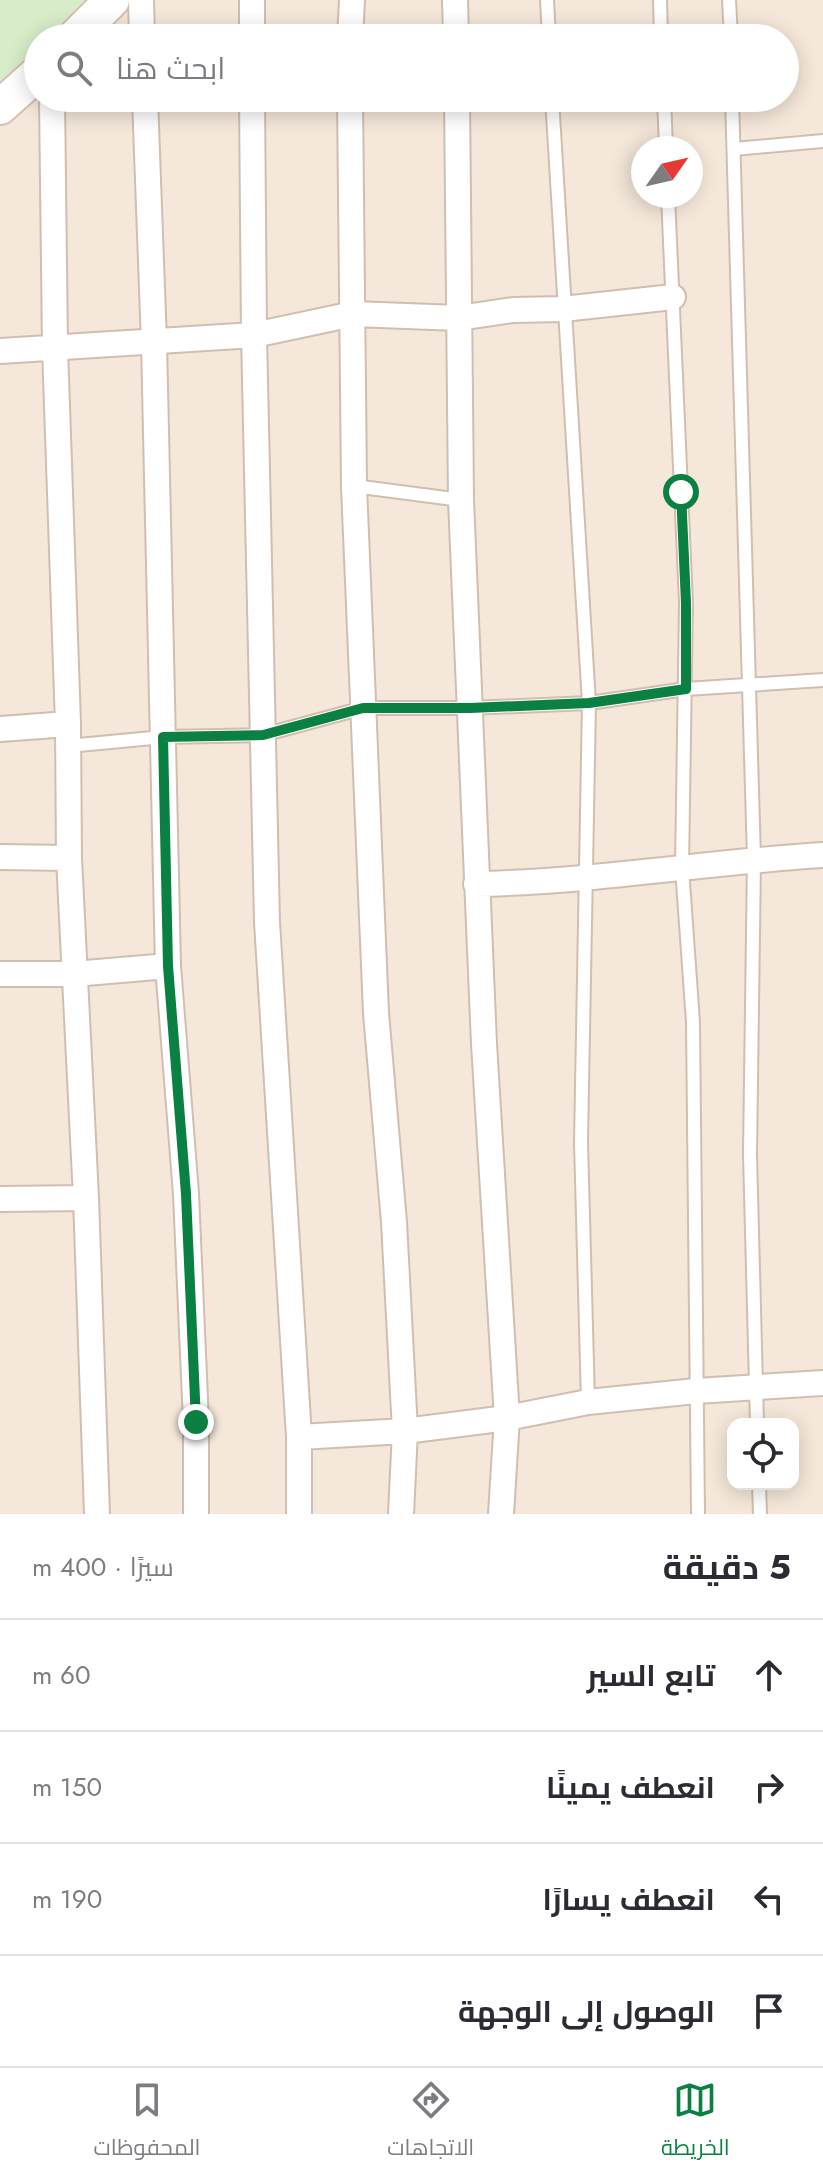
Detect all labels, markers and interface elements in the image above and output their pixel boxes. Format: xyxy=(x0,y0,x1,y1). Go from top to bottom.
search box xyxy=(24,24,799,112)
icon: search xyxy=(52,46,96,90)
text: ابحث هنا xyxy=(116,47,225,90)
north arrow xyxy=(631,136,703,208)
route start xyxy=(663,474,699,510)
route end xyxy=(178,1404,214,1440)
map controls xyxy=(727,1418,799,1490)
button: locate xyxy=(727,1418,799,1490)
text: 5 دقيقة xyxy=(663,1543,791,1592)
text: سيرًا · 400 m xyxy=(32,1548,174,1586)
icon: ahead xyxy=(747,1653,791,1697)
text: تابع السير xyxy=(587,1654,715,1697)
text: 60 m xyxy=(32,1656,91,1694)
icon: right xyxy=(747,1765,791,1809)
text: انعطف يمينًا xyxy=(546,1766,715,1809)
text: 150 m xyxy=(32,1768,102,1806)
icon: left xyxy=(747,1877,791,1921)
text: انعطف يسارًا xyxy=(542,1878,715,1921)
text: 190 m xyxy=(32,1880,102,1918)
icon: arrive xyxy=(747,1989,791,2033)
text: الوصول إلى الوجهة xyxy=(458,1990,715,2033)
tab: المحفوظات xyxy=(93,2078,200,2168)
tab: الاتجاهات xyxy=(387,2078,474,2168)
tab: الخريطة xyxy=(661,2078,730,2168)

